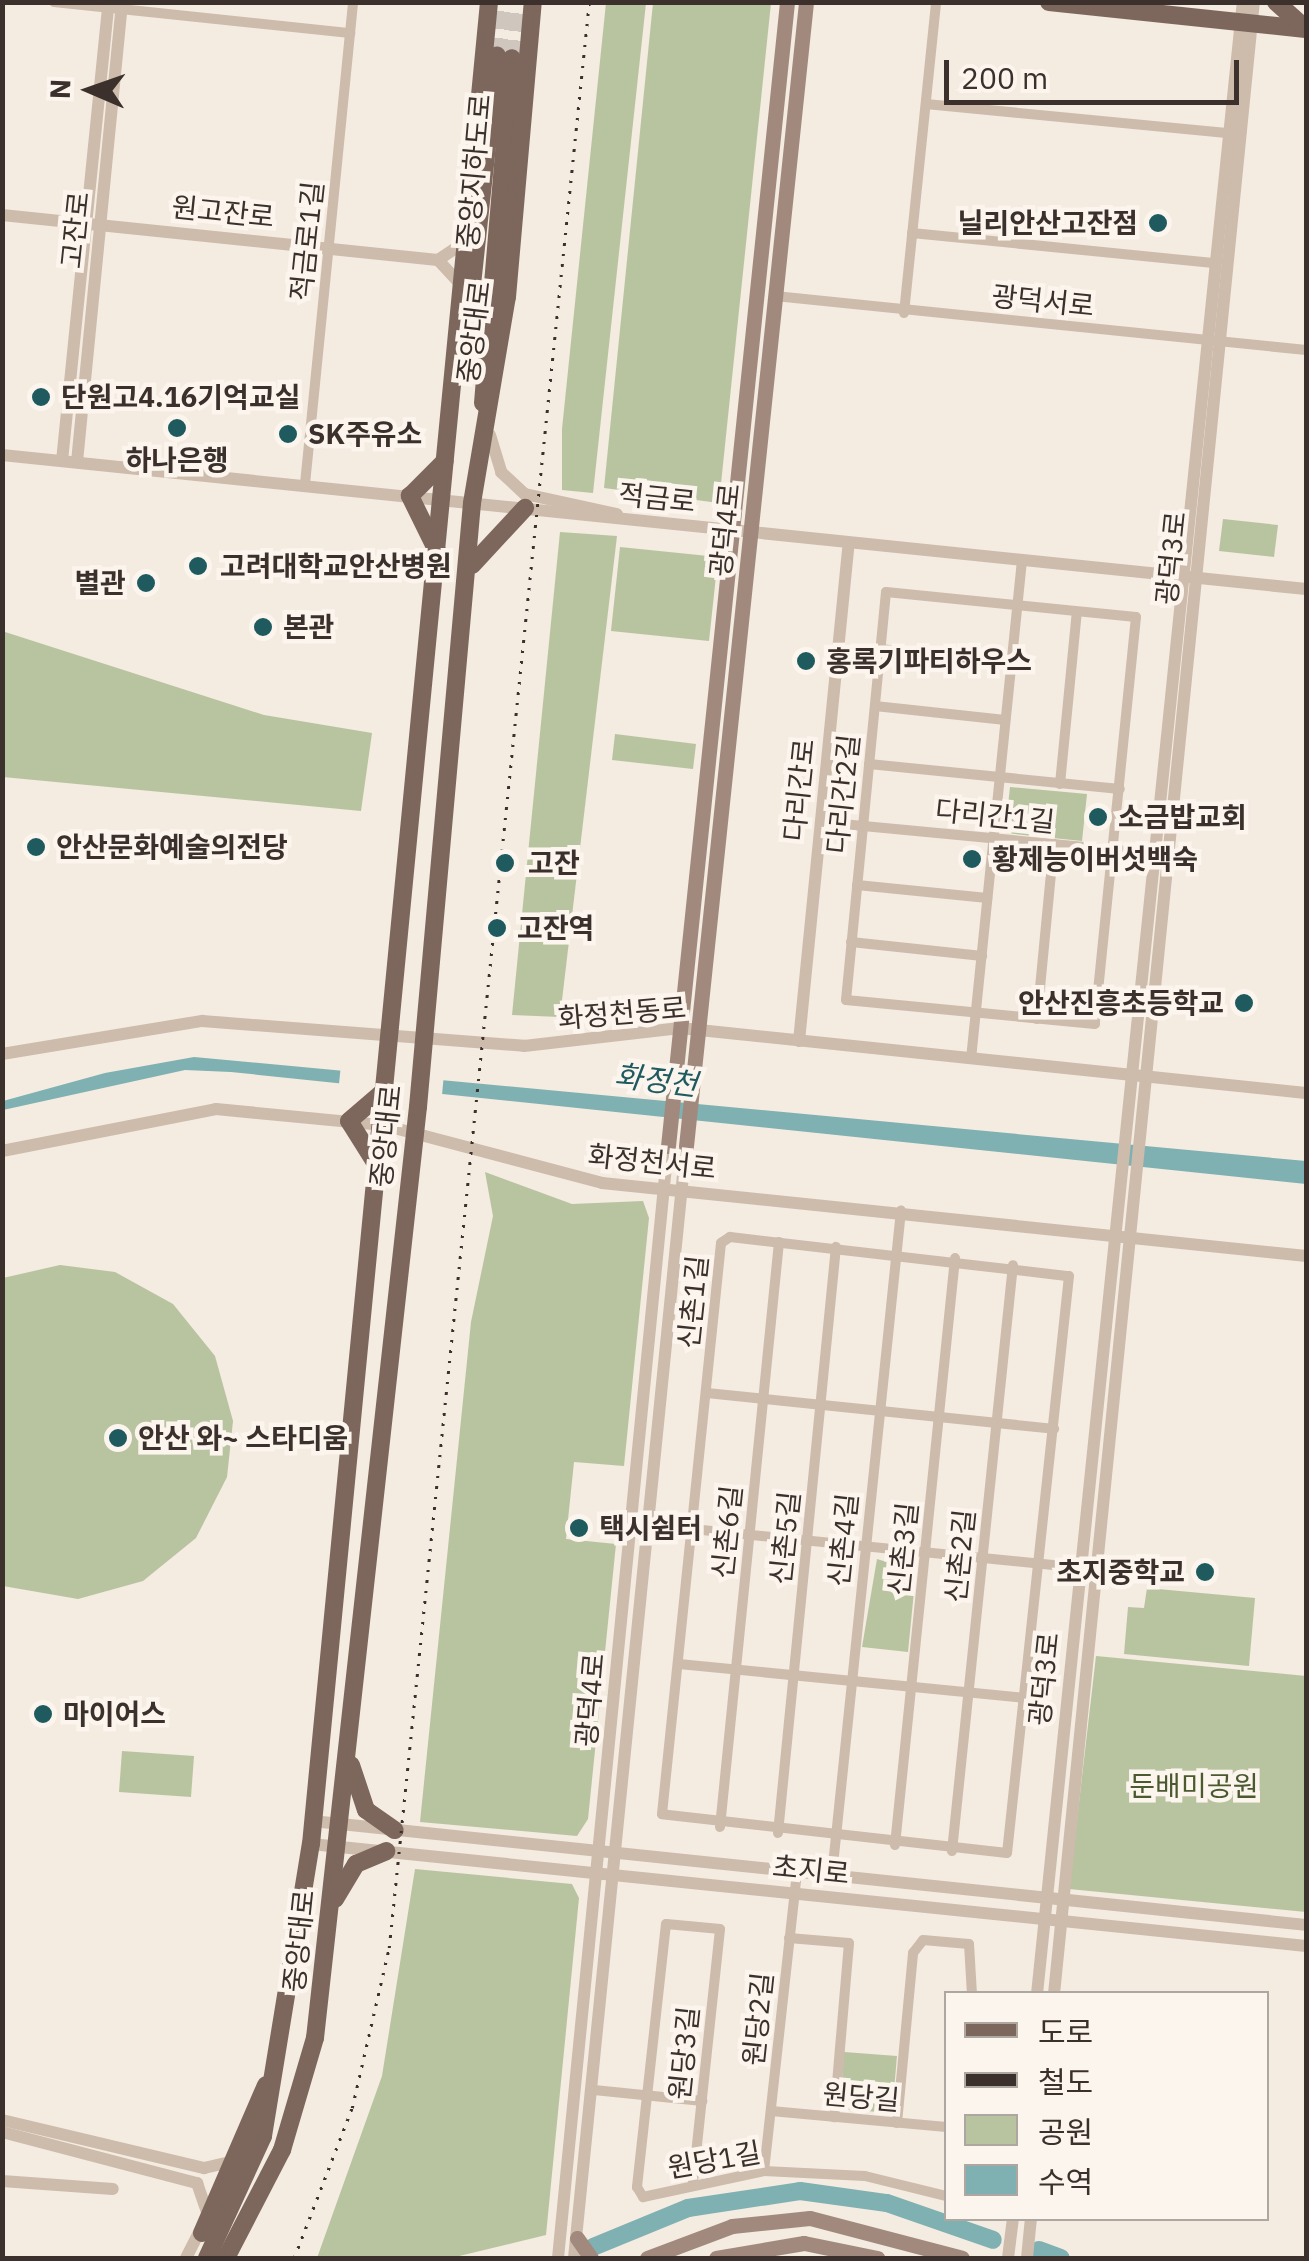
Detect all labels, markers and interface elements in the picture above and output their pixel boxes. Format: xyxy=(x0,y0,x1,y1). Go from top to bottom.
north arrow xyxy=(40,40,140,140)
scale bar xyxy=(949,40,1244,102)
text: 200 m xyxy=(961,58,1048,97)
text: N xyxy=(41,78,78,100)
street label: 중앙지하도로 xyxy=(451,93,497,249)
street label: 적금로1길 xyxy=(284,180,330,302)
street label: 고잔로 xyxy=(54,190,96,270)
street label: 원고잔로 xyxy=(170,190,276,234)
place label: 닐리안산고잔점 xyxy=(958,206,1138,240)
marker: 닐리안산고잔점 xyxy=(1147,212,1169,234)
street label: 중앙대로 xyxy=(451,279,497,385)
street label: 광덕서로 xyxy=(990,279,1096,323)
place label: 단원고4.16기억교실 xyxy=(61,380,300,414)
marker: 단원고4.16기억교실 xyxy=(30,386,52,408)
marker: 하나은행 xyxy=(166,417,188,439)
place label: SK주유소 xyxy=(308,417,422,451)
marker: SK주유소 xyxy=(277,423,299,445)
place label: 하나은행 xyxy=(125,443,229,477)
street label: 적금로 xyxy=(617,477,697,519)
street label: 광덕4로 xyxy=(703,481,747,579)
street label: 광덕3로 xyxy=(1149,509,1193,607)
place label: 고려대학교안산병원 xyxy=(220,549,452,583)
marker: 고려대학교안산병원 xyxy=(185,553,211,579)
place label: 별관 xyxy=(74,566,126,600)
marker: 별관 xyxy=(135,572,157,594)
place label: 본관 xyxy=(283,610,335,644)
marker: 본관 xyxy=(252,616,274,638)
place label: 홍록기파티하우스 xyxy=(826,644,1032,678)
marker: 홍록기파티하우스 xyxy=(795,650,817,672)
street label: 다리간2길 xyxy=(820,733,866,855)
street label: 다리간로 xyxy=(777,737,821,843)
street label: 다리간1길 xyxy=(934,793,1056,839)
place label: 소금밥교회 xyxy=(1118,800,1247,834)
marker: 소금밥교회 xyxy=(1087,806,1109,828)
place label: 안산문화예술의전당 xyxy=(56,830,288,864)
marker: 안산문화예술의전당 xyxy=(25,836,47,858)
place label: 황제능이버섯백숙 xyxy=(992,842,1198,876)
place label: 고잔 xyxy=(528,846,580,880)
marker: 황제능이버섯백숙 xyxy=(961,848,983,870)
marker: 고잔 xyxy=(492,850,518,876)
place label: 고잔역 xyxy=(517,911,594,945)
marker: 고잔역 xyxy=(486,917,508,939)
place label: 안산진흥초등학교 xyxy=(1018,986,1224,1020)
street label: 화정천동로 xyxy=(556,991,688,1035)
marker: 안산진흥초등학교 xyxy=(1233,992,1255,1014)
water label: 화정천 xyxy=(613,1057,699,1103)
street label: 중앙대로 xyxy=(364,1083,408,1189)
street label: 화정천서로 xyxy=(586,1139,718,1185)
street label: 신촌1길 xyxy=(671,1253,715,1351)
place label: 안산 와~ 스타디움 xyxy=(138,1421,348,1455)
marker: 안산 와~ 스타디움 xyxy=(107,1427,129,1449)
street label: 신촌6길 xyxy=(705,1483,749,1581)
street label: 신촌5길 xyxy=(763,1489,807,1587)
street label: 신촌4길 xyxy=(821,1491,865,1589)
street label: 신촌3길 xyxy=(881,1500,925,1598)
street label: 신촌2길 xyxy=(938,1507,982,1605)
place label: 택시쉼터 xyxy=(599,1511,702,1545)
marker: 택시쉼터 xyxy=(568,1517,590,1539)
place label: 초지중학교 xyxy=(1056,1555,1185,1589)
marker: 초지중학교 xyxy=(1194,1561,1216,1583)
street label: 광덕3로 xyxy=(1022,1630,1066,1728)
street label: 광덕4로 xyxy=(569,1652,611,1748)
place label: 마이어스 xyxy=(63,1697,166,1731)
marker: 마이어스 xyxy=(32,1703,54,1725)
park label: 둔배미공원 xyxy=(1130,1769,1258,1803)
street label: 초지로 xyxy=(771,1849,851,1891)
street label: 중앙대로 xyxy=(277,1888,321,1994)
street label: 원당2길 xyxy=(736,1970,780,2068)
legend xyxy=(944,1991,1269,2221)
street label: 원당3길 xyxy=(662,2004,706,2102)
text: 도로 xyxy=(1038,2012,1093,2051)
text: 철도 xyxy=(1038,2062,1093,2101)
street label: 원당길 xyxy=(821,2077,901,2117)
text: 공원 xyxy=(1038,2112,1093,2151)
street label: 원당1길 xyxy=(665,2135,763,2185)
text: 수역 xyxy=(1038,2162,1093,2201)

